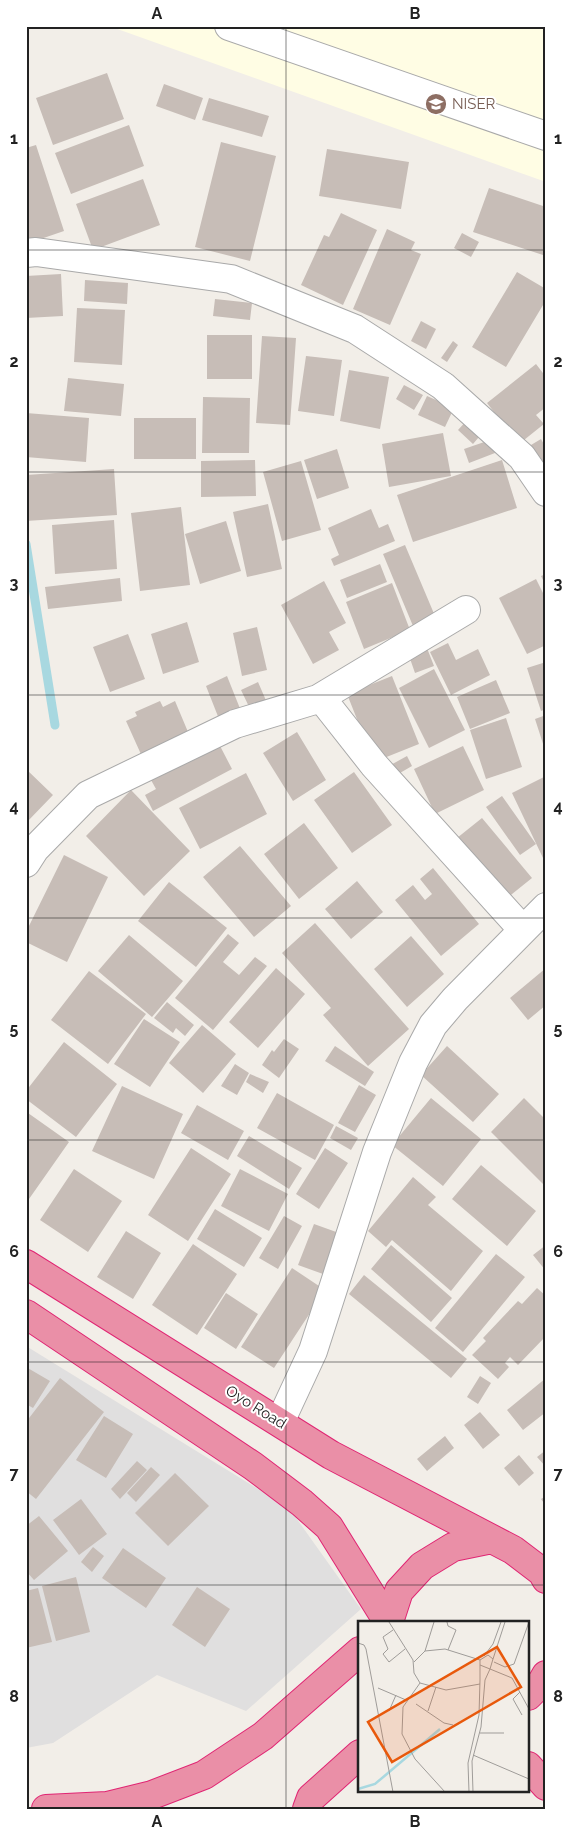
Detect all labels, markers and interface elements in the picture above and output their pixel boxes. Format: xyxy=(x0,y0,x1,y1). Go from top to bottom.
text: A xyxy=(152,4,163,23)
text: B xyxy=(410,4,421,23)
school or university icon: NISER xyxy=(424,92,448,116)
place label: NISER xyxy=(452,95,496,113)
text: 1 xyxy=(10,129,18,148)
text: 1 xyxy=(554,129,562,148)
text: 2 xyxy=(9,352,19,371)
text: 2 xyxy=(553,352,563,371)
text: 3 xyxy=(10,574,19,593)
text: 3 xyxy=(554,574,563,593)
text: 4 xyxy=(9,797,19,816)
text: 4 xyxy=(553,797,563,816)
text: 5 xyxy=(10,1019,19,1038)
text: 5 xyxy=(554,1019,563,1038)
text: 6 xyxy=(9,1242,19,1261)
text: 6 xyxy=(553,1242,563,1261)
street label: Oyo Road xyxy=(222,1381,290,1433)
text: 7 xyxy=(10,1464,19,1483)
text: 7 xyxy=(554,1464,563,1483)
inset map xyxy=(358,1621,530,1792)
text: 8 xyxy=(9,1687,19,1706)
text: 8 xyxy=(553,1687,563,1706)
text: A xyxy=(152,1812,163,1831)
text: B xyxy=(410,1812,421,1831)

